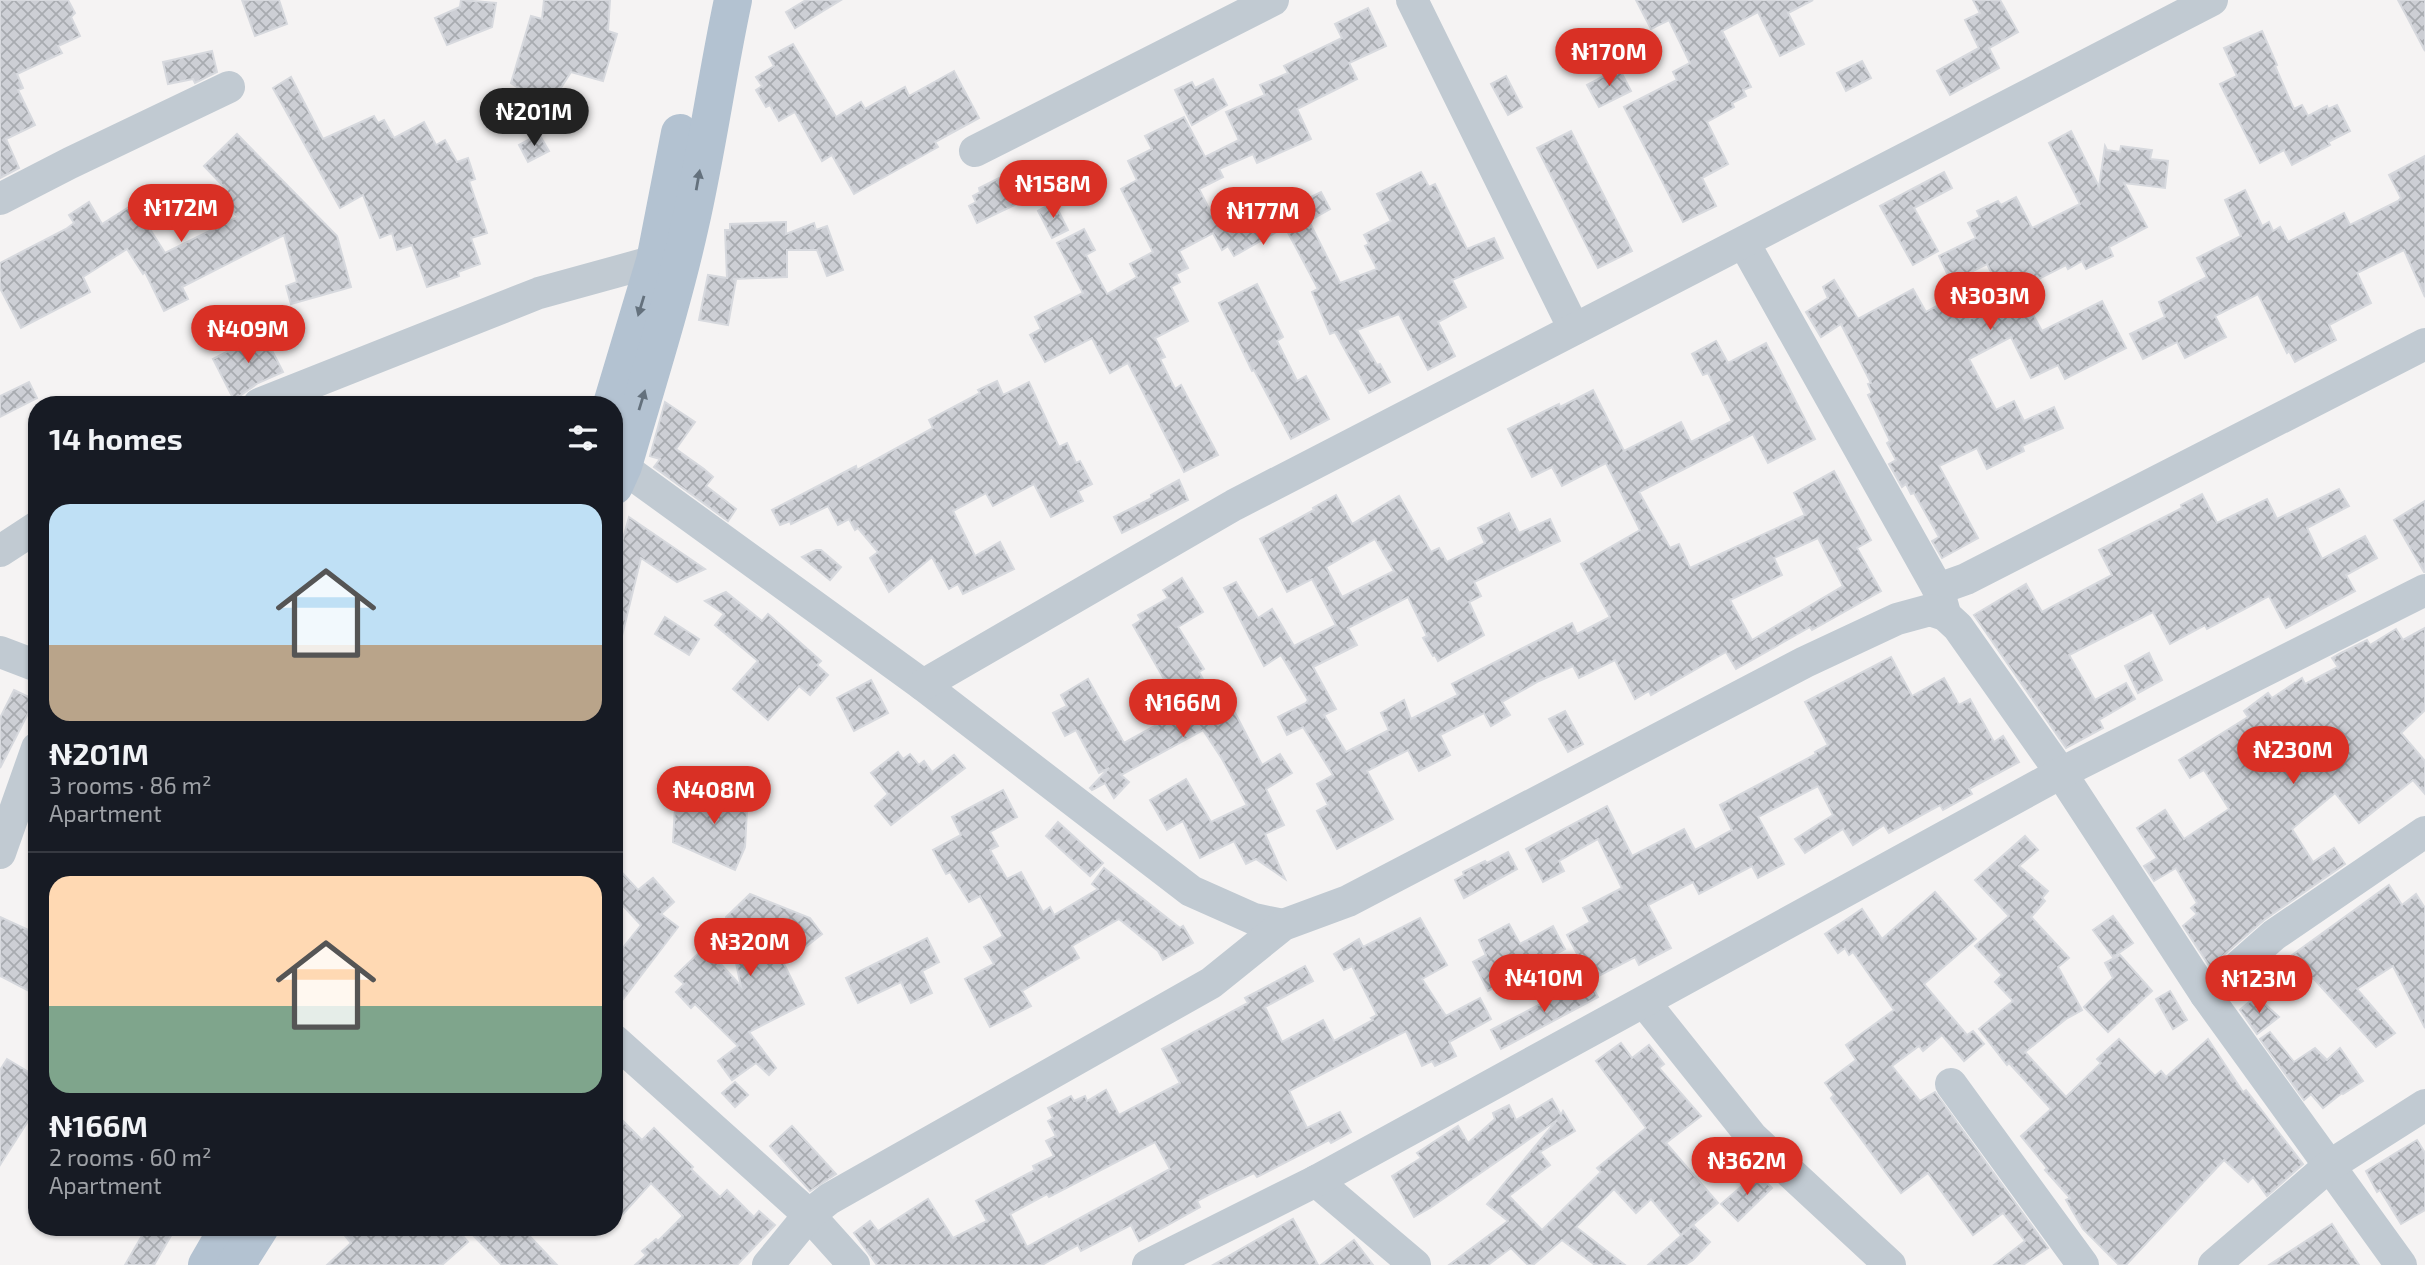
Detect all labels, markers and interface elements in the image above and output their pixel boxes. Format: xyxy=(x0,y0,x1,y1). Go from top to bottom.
pin: ₦170M xyxy=(1560,28,1658,88)
text: ₦170M xyxy=(1571,37,1647,65)
pin: ₦201M xyxy=(485,88,583,148)
text: ₦201M xyxy=(496,97,572,125)
pin: ₦158M xyxy=(1004,160,1102,220)
one-way arrow xyxy=(693,169,704,191)
text: ₦158M xyxy=(1015,169,1091,197)
pin: ₦172M xyxy=(132,184,230,244)
pin: ₦177M xyxy=(1214,188,1312,247)
text: ₦172M xyxy=(144,193,218,221)
text: ₦177M xyxy=(1226,196,1300,224)
pin: ₦303M xyxy=(1941,272,2039,332)
text: ₦303M xyxy=(1950,281,2030,309)
one-way arrow xyxy=(636,296,646,317)
pin: ₦409M xyxy=(199,306,297,365)
text: ₦409M xyxy=(207,314,289,342)
one-way arrow xyxy=(638,390,648,411)
icon: filters xyxy=(564,419,602,457)
text: 14 homes xyxy=(49,420,183,456)
icon: home xyxy=(263,550,389,676)
pin: ₦166M xyxy=(1134,680,1232,739)
text: ₦166M xyxy=(1145,688,1221,716)
pin: ₦230M xyxy=(2244,726,2342,786)
text: ₦201M xyxy=(49,735,149,771)
text: ₦230M xyxy=(2253,735,2333,763)
pin: ₦408M xyxy=(665,766,763,826)
text: 3 rooms · 86 m² xyxy=(49,771,211,799)
text: ₦408M xyxy=(673,775,755,803)
text: Apartment xyxy=(49,799,162,827)
pin: ₦320M xyxy=(701,918,799,978)
icon: home xyxy=(263,922,389,1048)
text: ₦320M xyxy=(710,927,790,955)
pin: ₦410M xyxy=(1495,954,1593,1014)
pin: ₦123M xyxy=(2210,956,2308,1015)
text: ₦410M xyxy=(1505,963,1583,991)
text: ₦123M xyxy=(2221,964,2297,992)
text: ₦166M xyxy=(49,1107,148,1143)
pin: ₦362M xyxy=(1698,1138,1796,1197)
text: 2 rooms · 60 m² xyxy=(49,1143,211,1171)
text: ₦362M xyxy=(1708,1146,1786,1174)
text: Apartment xyxy=(49,1171,162,1199)

